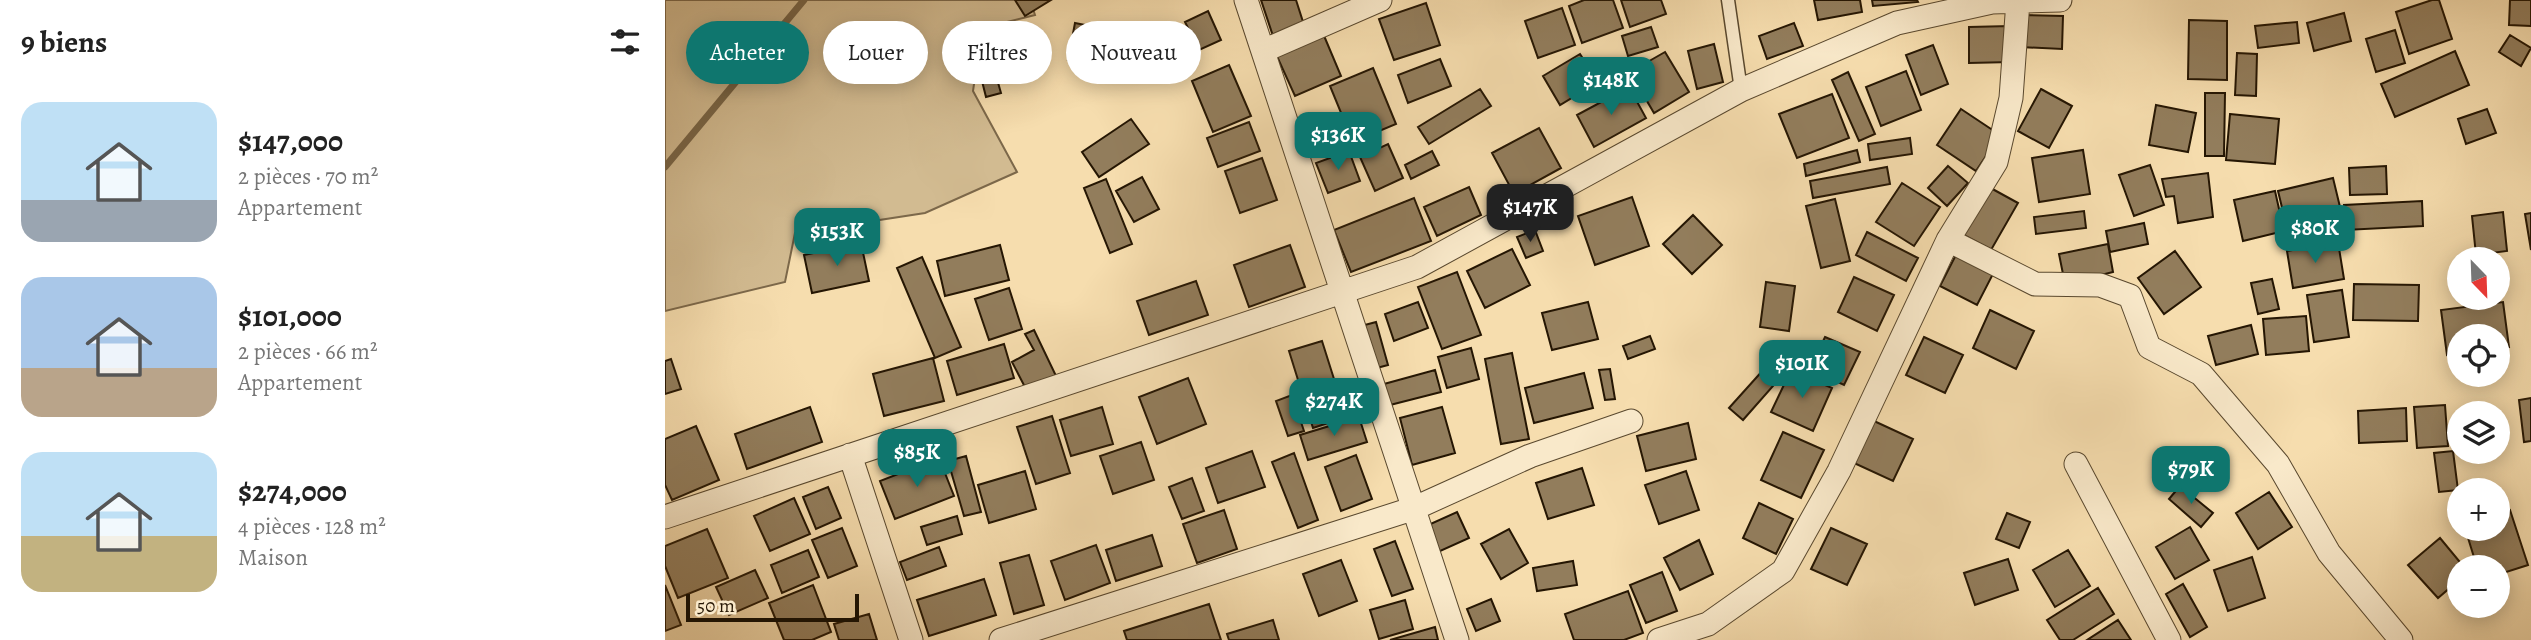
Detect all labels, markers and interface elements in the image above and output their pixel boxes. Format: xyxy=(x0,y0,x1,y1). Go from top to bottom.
chip: Acheter xyxy=(686,21,809,84)
chip: Louer xyxy=(823,21,928,84)
chip: Filtres xyxy=(942,21,1052,84)
chip: Nouveau xyxy=(1066,21,1201,84)
text: 9 biens xyxy=(21,22,107,62)
icon: filters xyxy=(606,23,644,61)
pin: $148K xyxy=(1562,58,1660,117)
text: $148K xyxy=(1583,64,1639,95)
pin: $136K xyxy=(1289,113,1387,172)
text: $136K xyxy=(1311,119,1365,150)
text: $147,000 xyxy=(238,121,343,161)
icon: home xyxy=(77,130,161,214)
text: 2 pièces · 70 m² xyxy=(238,161,378,192)
pin: $147K xyxy=(1481,184,1579,244)
text: $147K xyxy=(1503,191,1557,222)
text: Appartement xyxy=(238,192,362,223)
pin: $80K xyxy=(2274,205,2356,265)
pin: $153K xyxy=(788,208,886,268)
text: $80K xyxy=(2291,212,2339,243)
text: $153K xyxy=(810,215,864,246)
north arrow xyxy=(2447,247,2509,310)
map controls xyxy=(2447,247,2510,618)
text: $101,000 xyxy=(238,296,342,336)
icon: home xyxy=(77,305,161,389)
button: locate xyxy=(2447,324,2510,387)
text: 2 pièces · 66 m² xyxy=(238,336,378,367)
pin: $101K xyxy=(1753,340,1851,400)
text: $101K xyxy=(1775,347,1829,378)
text: Appartement xyxy=(238,367,362,398)
pin: $274K xyxy=(1285,378,1383,438)
text: $274K xyxy=(1305,385,1363,416)
button: layers xyxy=(2447,401,2510,464)
pin: $85K xyxy=(876,430,958,489)
text: $85K xyxy=(894,436,940,467)
pin: $79K xyxy=(2150,447,2232,506)
text: $79K xyxy=(2168,453,2214,484)
text: $274,000 xyxy=(238,471,347,511)
button: + xyxy=(2447,478,2510,541)
icon: home xyxy=(77,480,161,564)
text: 4 pièces · 128 m² xyxy=(238,511,386,542)
text: Maison xyxy=(238,542,308,573)
button: − xyxy=(2447,555,2510,618)
scale bar xyxy=(686,591,859,623)
text: 50 m xyxy=(697,593,735,619)

